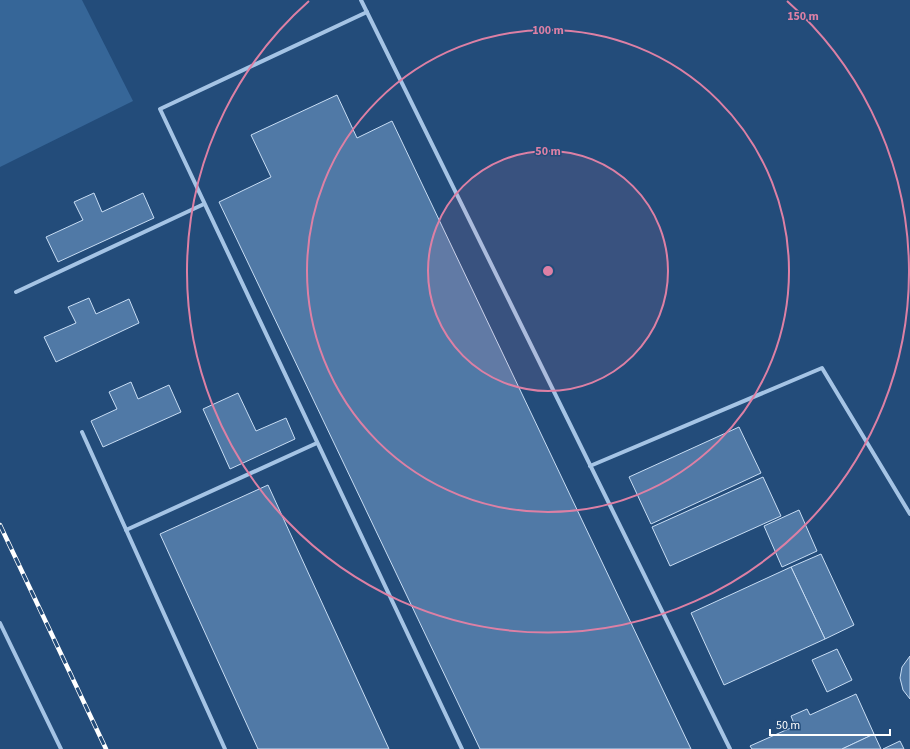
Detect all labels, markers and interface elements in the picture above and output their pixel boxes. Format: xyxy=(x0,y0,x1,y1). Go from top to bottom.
text: 150 m xyxy=(787,8,819,25)
text: 100 m xyxy=(532,22,564,39)
text: 50 m xyxy=(535,143,561,160)
centre of rings xyxy=(541,264,555,278)
scale bar xyxy=(770,711,890,737)
text: 50 m xyxy=(776,717,800,734)

